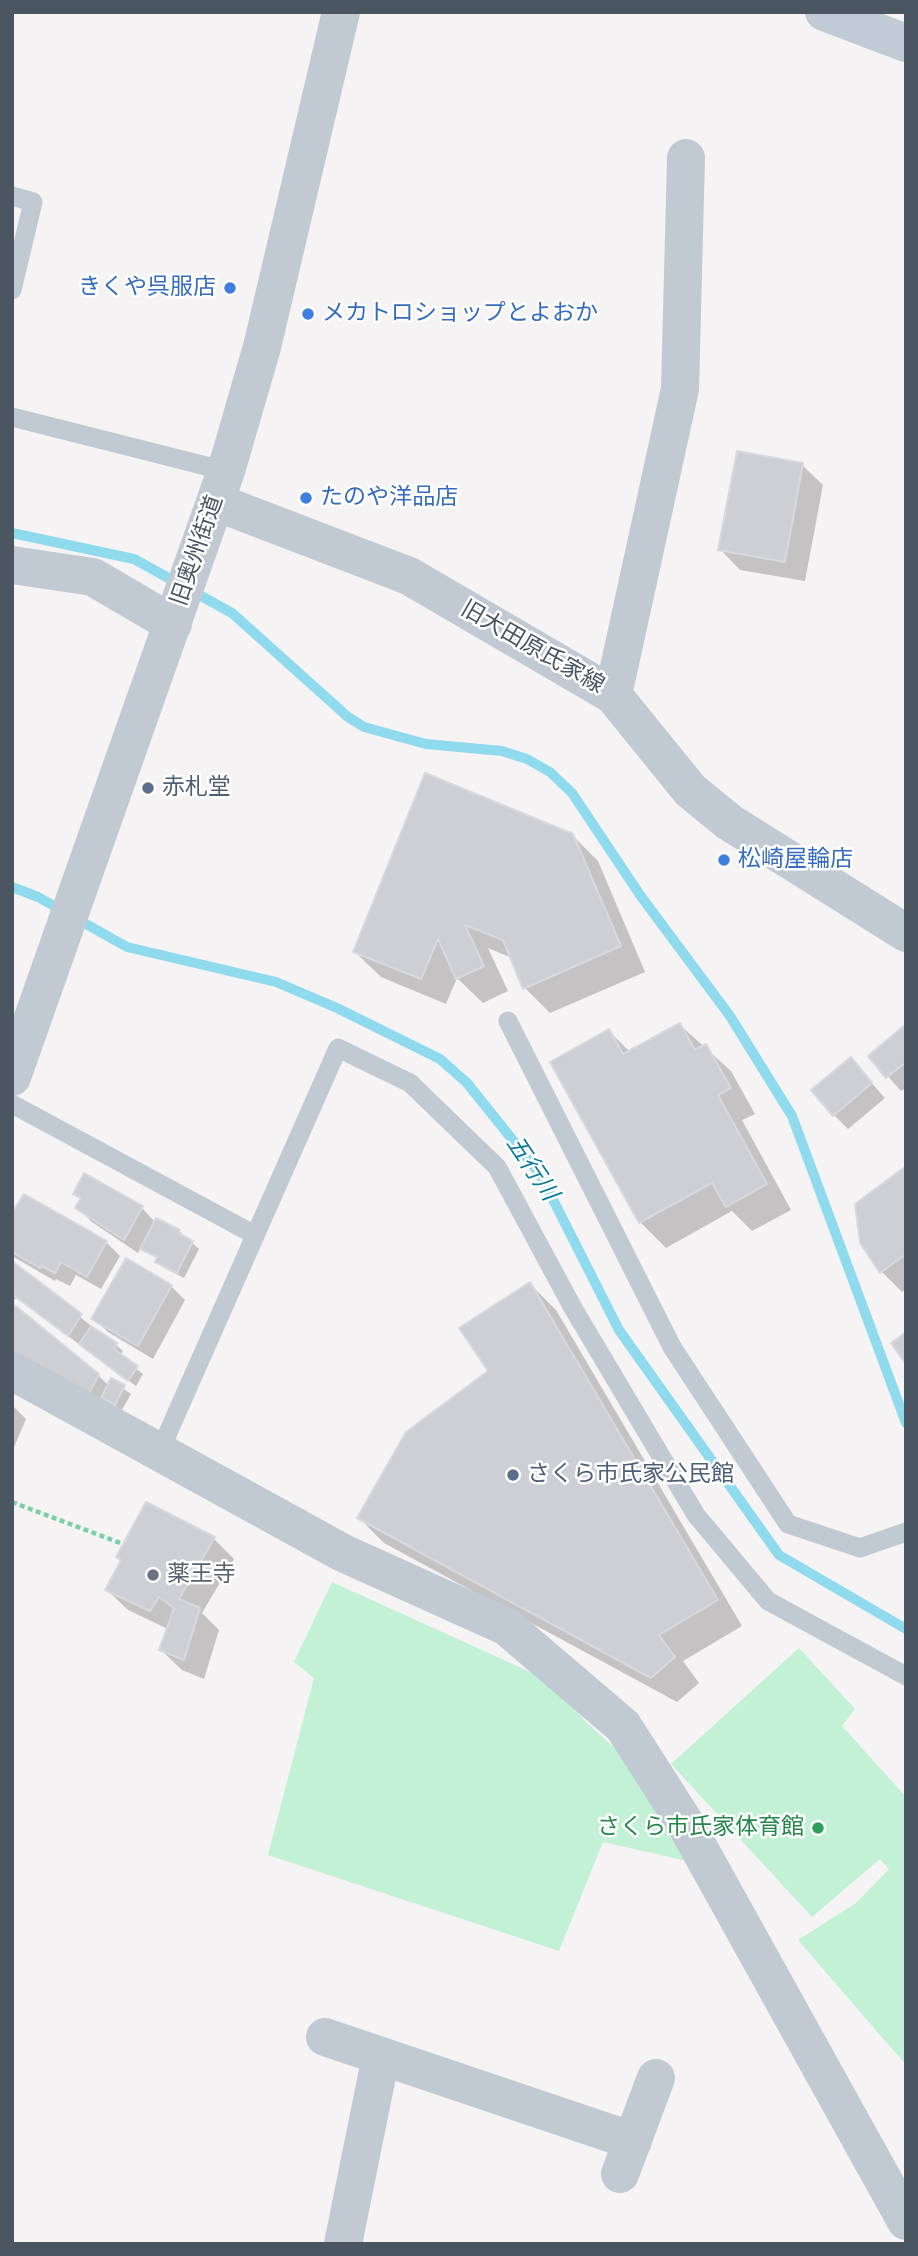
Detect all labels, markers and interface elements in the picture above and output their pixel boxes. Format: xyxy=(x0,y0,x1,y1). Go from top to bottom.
place label: きくや呉服店 xyxy=(78,274,216,302)
marker: きくや呉服店 xyxy=(222,280,238,296)
place label: メカトロショップとよおか xyxy=(322,300,598,328)
marker: メカトロショップとよおか xyxy=(300,306,316,322)
place label: たのや洋品店 xyxy=(320,484,458,512)
marker: たのや洋品店 xyxy=(298,490,314,506)
street label: 旧奥州街道 xyxy=(166,492,230,610)
street label: 旧大田原氏家線 xyxy=(455,596,609,700)
place label: 赤札堂 xyxy=(162,774,231,802)
marker: 赤札堂 xyxy=(140,780,156,796)
place label: 松崎屋輪店 xyxy=(738,846,853,874)
marker: 松崎屋輪店 xyxy=(716,852,732,868)
water label: 五行川 xyxy=(499,1131,563,1207)
place label: さくら市氏家公民館 xyxy=(527,1461,734,1489)
marker: さくら市氏家公民館 xyxy=(505,1467,521,1483)
place label: 薬王寺 xyxy=(167,1561,236,1589)
marker: 薬王寺 xyxy=(145,1567,161,1583)
place label: さくら市氏家体育館 xyxy=(597,1814,804,1842)
marker: さくら市氏家体育館 xyxy=(810,1820,826,1836)

